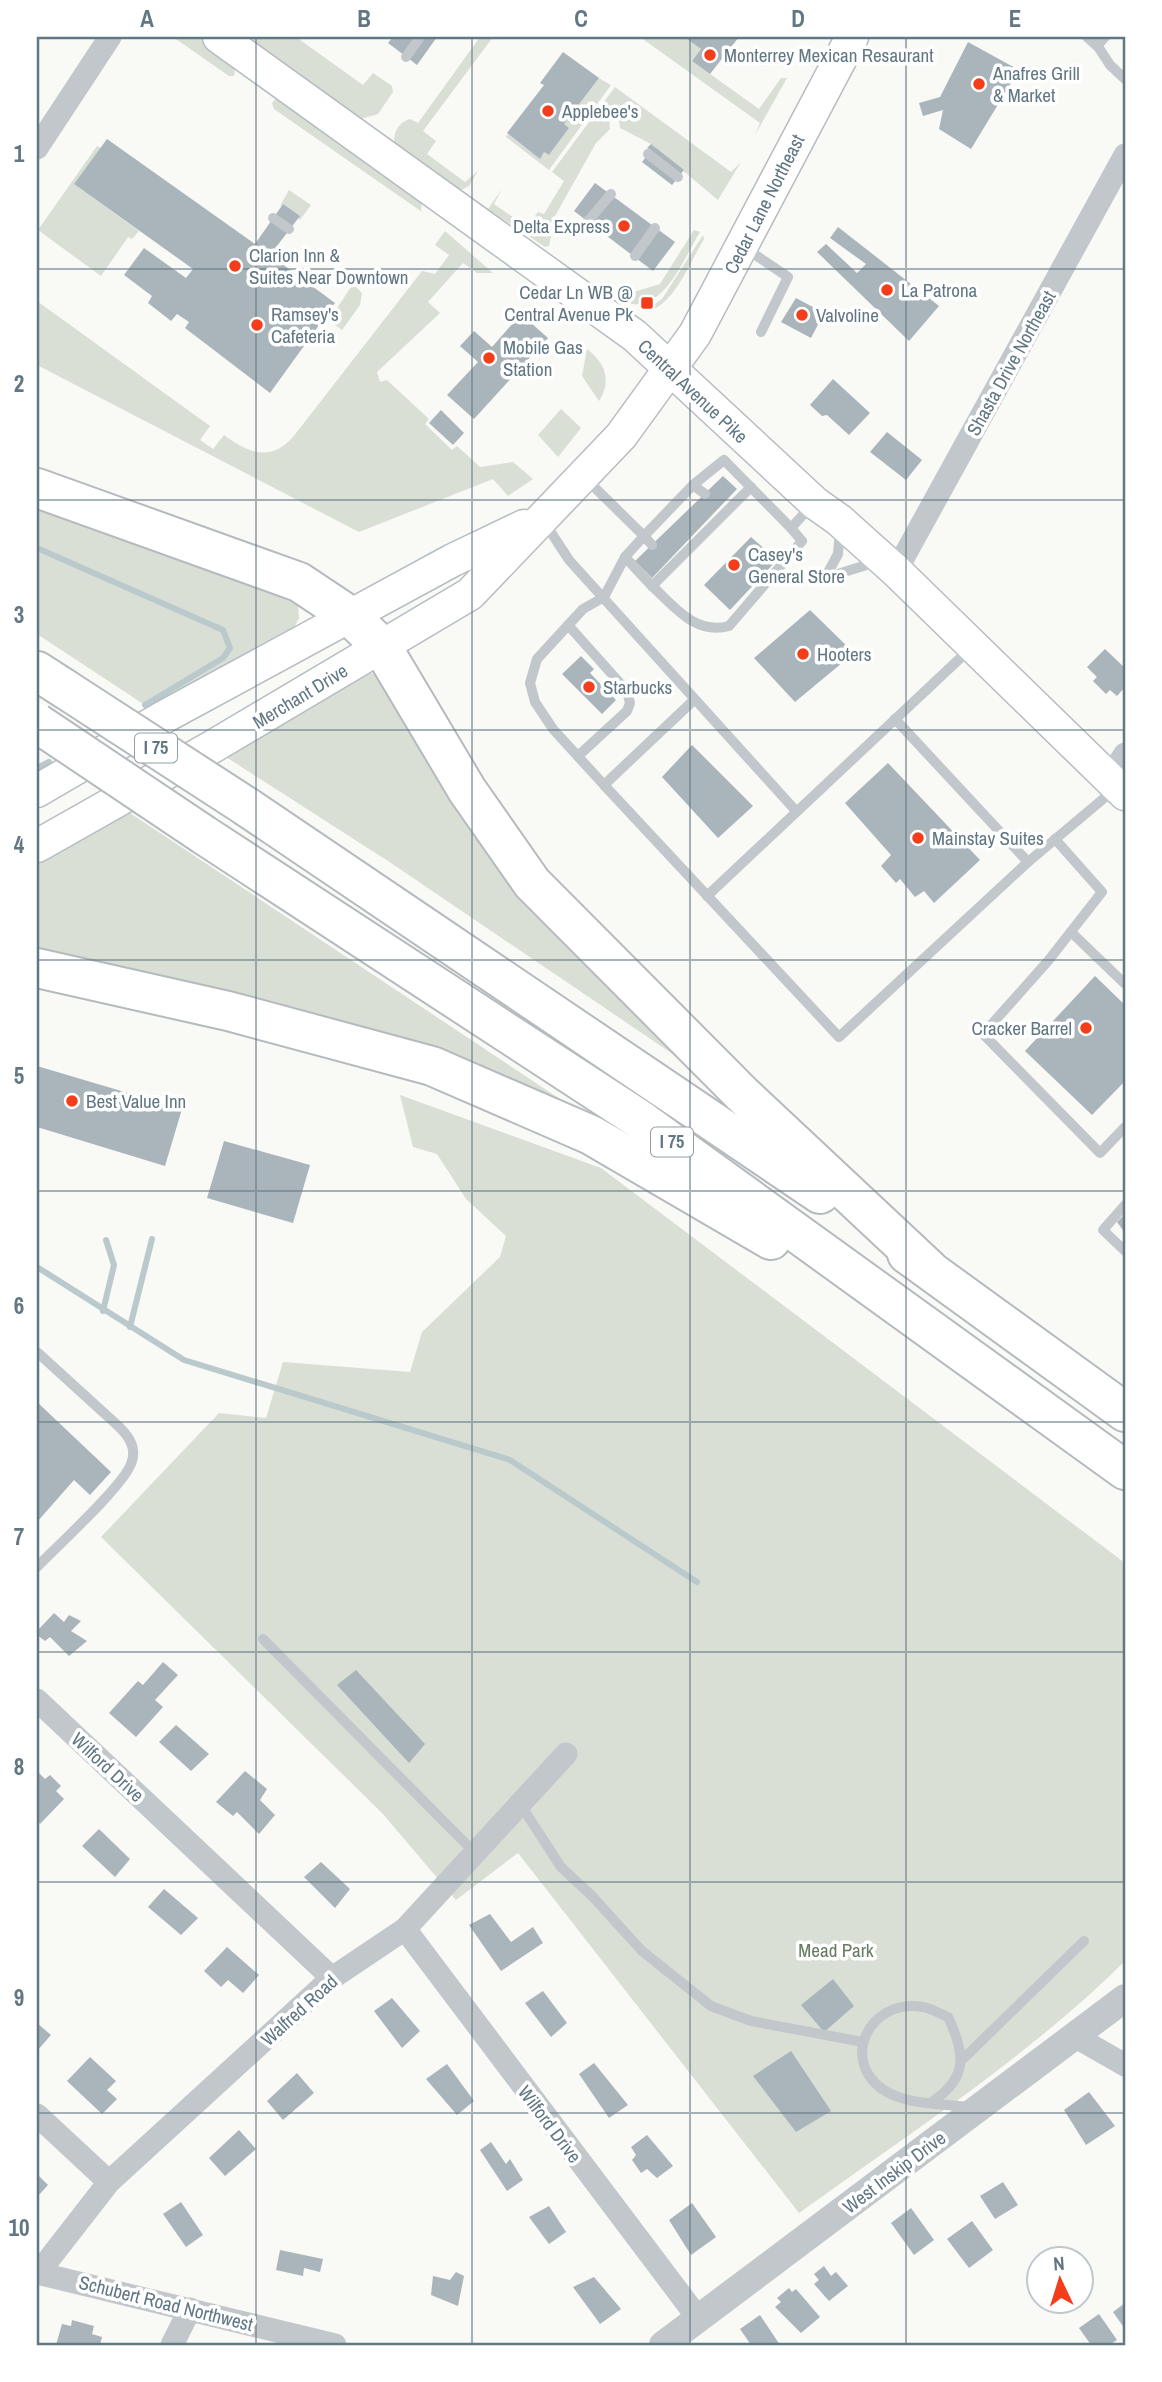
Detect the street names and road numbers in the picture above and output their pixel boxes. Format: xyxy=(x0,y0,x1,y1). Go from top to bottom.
street label: Cedar Lane Northeast xyxy=(718,129,811,278)
street label: Shasta Drive Northeast xyxy=(960,285,1062,440)
street label: Central Avenue Pike xyxy=(632,333,754,449)
street label: Merchant Drive xyxy=(248,657,352,735)
road number: I 75 xyxy=(135,734,177,762)
road number: I 75 xyxy=(651,1128,693,1156)
street label: Wilford Drive xyxy=(66,1726,150,1808)
street label: Walfred Road xyxy=(255,1969,343,2051)
street label: Wilford Drive xyxy=(512,2080,588,2168)
street label: West Inskip Drive xyxy=(837,2125,951,2219)
street label: Schubert Road Northwest xyxy=(76,2269,256,2337)

